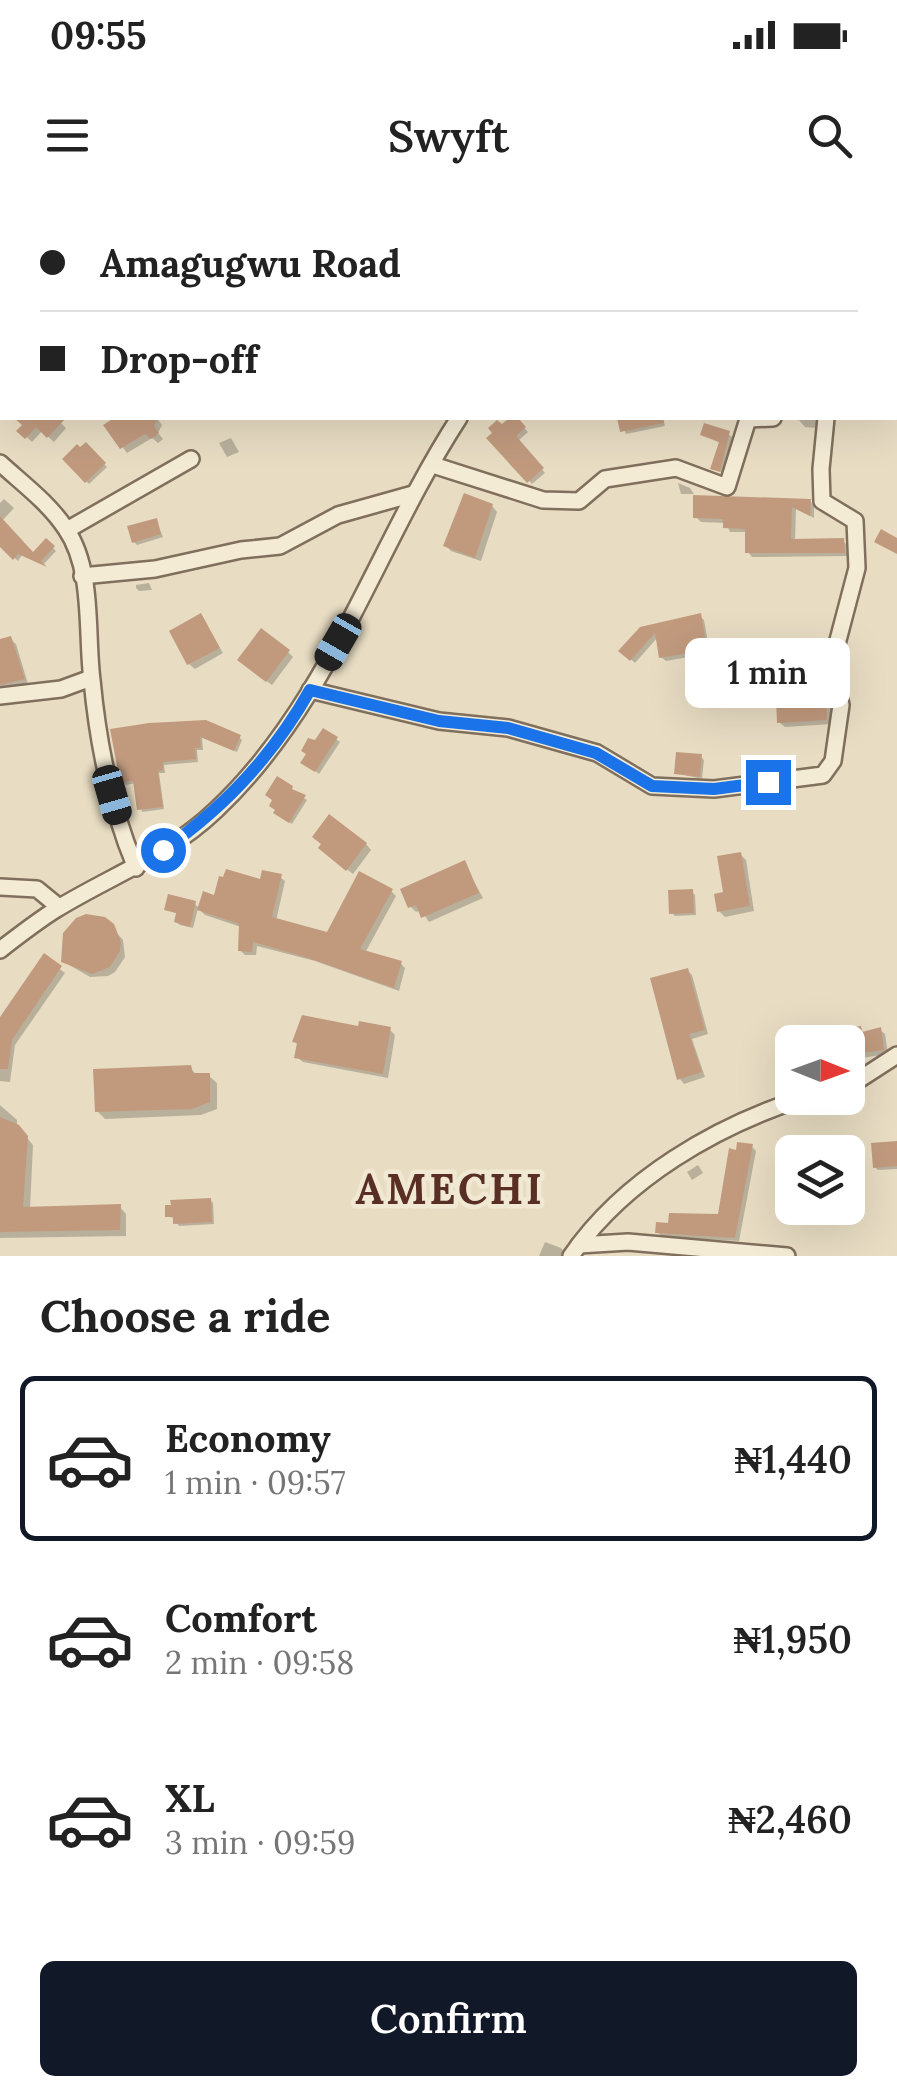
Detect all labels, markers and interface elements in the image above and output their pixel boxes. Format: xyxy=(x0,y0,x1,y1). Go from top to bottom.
text: 09:55 xyxy=(50,11,147,59)
text: Swyft xyxy=(388,107,509,164)
icon: menu xyxy=(40,108,95,163)
icon: search xyxy=(802,108,857,163)
text: Amagugwu Road xyxy=(100,239,401,287)
text: Drop-off xyxy=(100,335,258,383)
car xyxy=(310,609,366,675)
callout: 1 min xyxy=(686,637,850,707)
text: 1 min xyxy=(727,652,808,693)
route end xyxy=(746,760,791,805)
car xyxy=(89,762,135,828)
route start xyxy=(141,828,186,873)
north arrow xyxy=(775,1025,865,1115)
map controls xyxy=(775,1025,865,1225)
button: layers xyxy=(775,1135,865,1225)
district label: AMECHI xyxy=(355,1162,545,1216)
text: Choose a ride xyxy=(40,1287,330,1344)
icon: car xyxy=(45,1414,135,1504)
text: Economy xyxy=(165,1414,331,1462)
text: ₦1,440 xyxy=(734,1435,852,1483)
text: 1 min · 09:57 xyxy=(165,1462,345,1503)
icon: car xyxy=(45,1594,135,1684)
text: Comfort xyxy=(165,1594,317,1642)
text: ₦1,950 xyxy=(734,1615,852,1663)
text: 2 min · 09:58 xyxy=(165,1642,354,1683)
icon: car xyxy=(45,1774,135,1864)
text: XL xyxy=(165,1774,215,1822)
text: ₦2,460 xyxy=(728,1795,852,1843)
text: 3 min · 09:59 xyxy=(165,1822,355,1863)
button: Confirm xyxy=(40,1961,857,2076)

